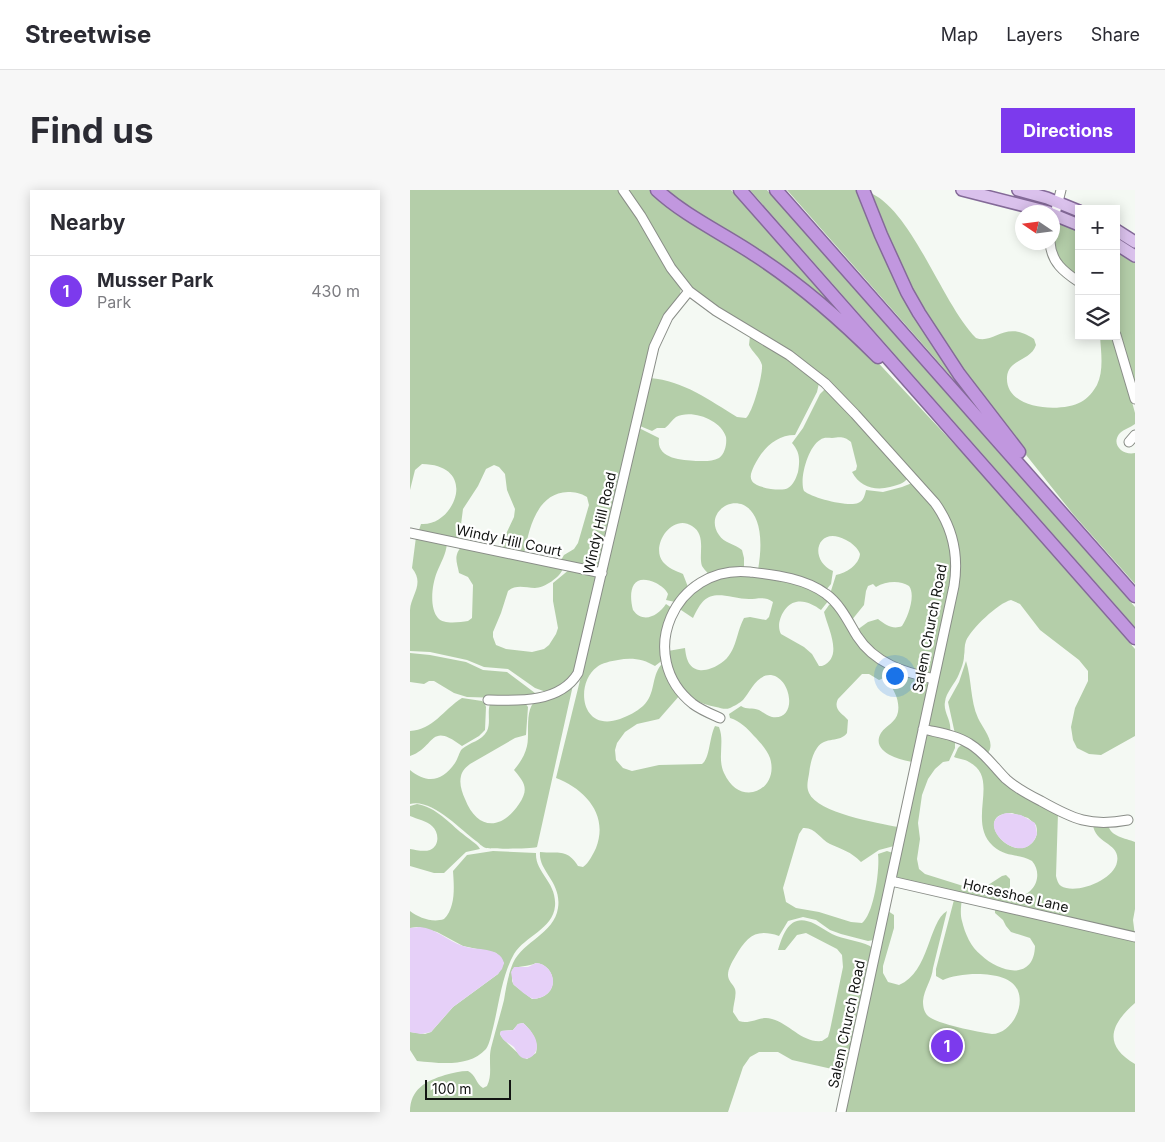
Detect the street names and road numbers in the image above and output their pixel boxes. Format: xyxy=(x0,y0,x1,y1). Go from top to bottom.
street label: Windy Hill Road xyxy=(579,470,619,576)
street label: Windy Hill Court xyxy=(455,521,564,560)
street label: Salem Church Road xyxy=(908,562,950,694)
street label: Horseshoe Lane xyxy=(961,875,1071,915)
street label: Salem Church Road xyxy=(824,958,868,1090)

